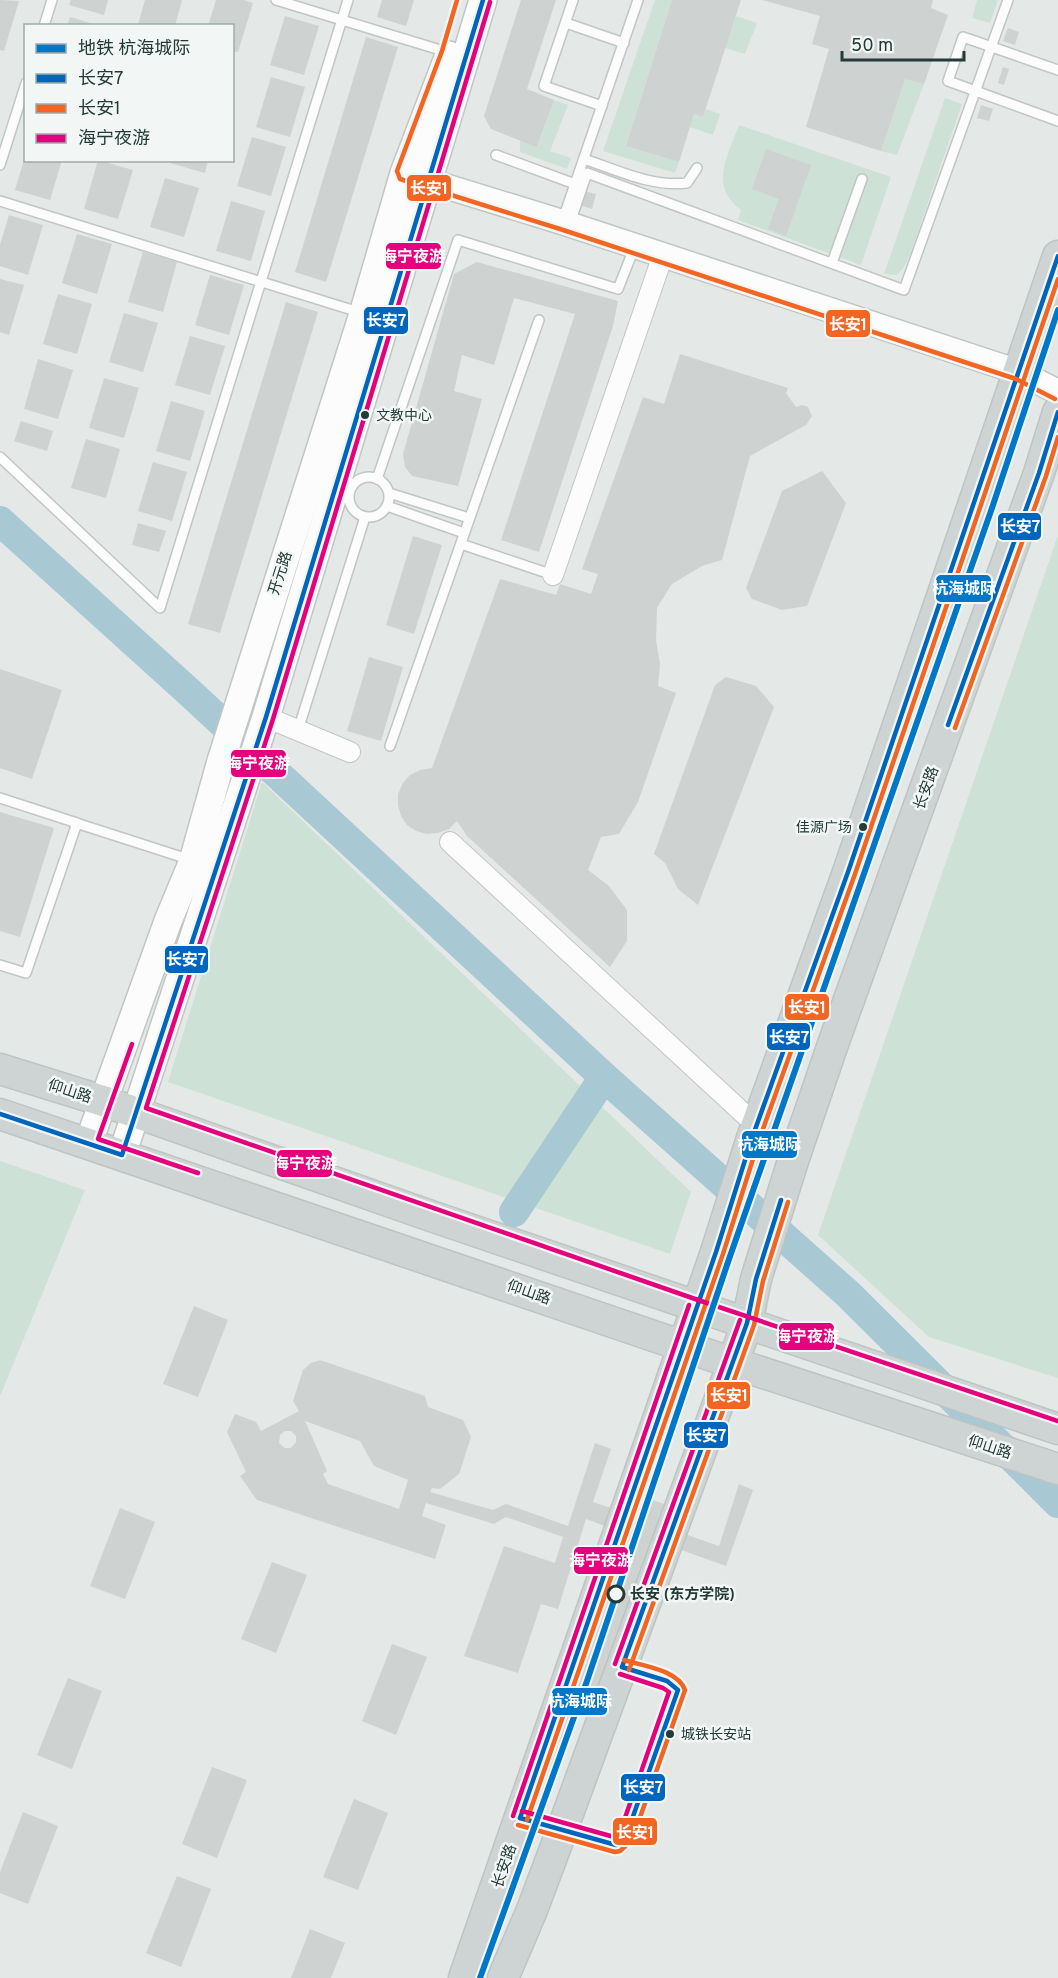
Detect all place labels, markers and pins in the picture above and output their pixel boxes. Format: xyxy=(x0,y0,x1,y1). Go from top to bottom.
place label: 文教中心 xyxy=(376,408,432,425)
marker: 文教中心 xyxy=(359,409,371,421)
place label: 佳源广场 xyxy=(796,820,852,837)
marker: 佳源广场 xyxy=(857,821,869,833)
marker: 长安 (东方学院) xyxy=(607,1585,625,1603)
place label: 长安 (东方学院) xyxy=(630,1585,735,1605)
place label: 城铁长安站 xyxy=(681,1727,751,1744)
marker: 城铁长安站 xyxy=(664,1728,676,1740)

